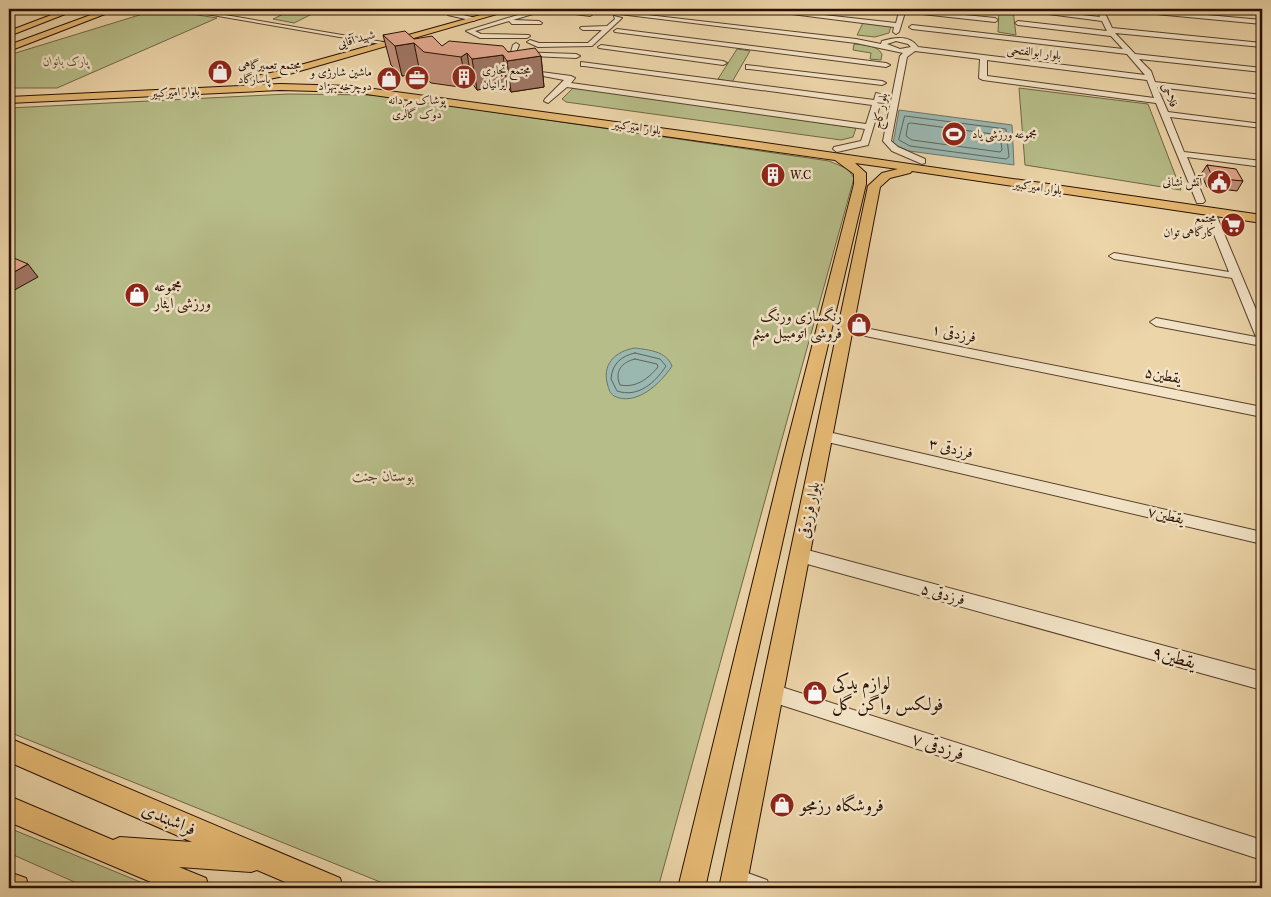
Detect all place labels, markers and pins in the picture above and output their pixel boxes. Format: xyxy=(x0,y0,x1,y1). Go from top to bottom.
place label: مجتمع تعمیرگاهی پاسارگاد xyxy=(238,57,302,88)
shop icon: مجتمع تعمیرگاهی پاسارگاد xyxy=(207,59,233,85)
place label: مجتمع تجاری ایرانیان xyxy=(482,63,531,91)
building icon: مجتمع تجاری ایرانیان xyxy=(451,64,477,90)
place label: ماشین شارژی و دوچرخه بهزاد xyxy=(308,65,372,94)
office icon: پوشاک مردانه دوک گالری xyxy=(404,65,430,91)
shop icon: ماشین شارژی و دوچرخه بهزاد xyxy=(376,66,402,92)
place label: پوشاک مردانه دوک گالری xyxy=(388,93,447,122)
sports icon: مجموعه ورزشی یاد xyxy=(941,121,967,147)
place label: مجموعه ورزشی یاد xyxy=(972,127,1037,143)
building icon: W.C xyxy=(760,162,786,188)
place label: W.C xyxy=(790,168,811,182)
public building icon: آتش نشانی xyxy=(1206,169,1232,195)
place label: آتش نشانی xyxy=(1163,174,1203,191)
place label: مجتمع کارگاهی توان xyxy=(1164,211,1217,240)
supermarket icon: مجتمع کارگاهی توان xyxy=(1220,212,1246,238)
place label: مجموعه ورزشی ایثار xyxy=(152,277,211,314)
shop icon: مجموعه ورزشی ایثار xyxy=(124,282,150,308)
place label: رنگسازی ورنگ فروشی اتومبیل میثم xyxy=(752,306,842,348)
shop icon: رنگسازی ورنگ فروشی اتومبیل میثم xyxy=(846,312,872,338)
place label: لوازم یدکی فولکس واگن گل xyxy=(832,671,943,716)
shop icon: لوازم یدکی فولکس واگن گل xyxy=(802,680,828,706)
shop icon: فروشگاه رزمجو xyxy=(769,792,795,818)
place label: فروشگاه رزمجو xyxy=(798,793,884,817)

